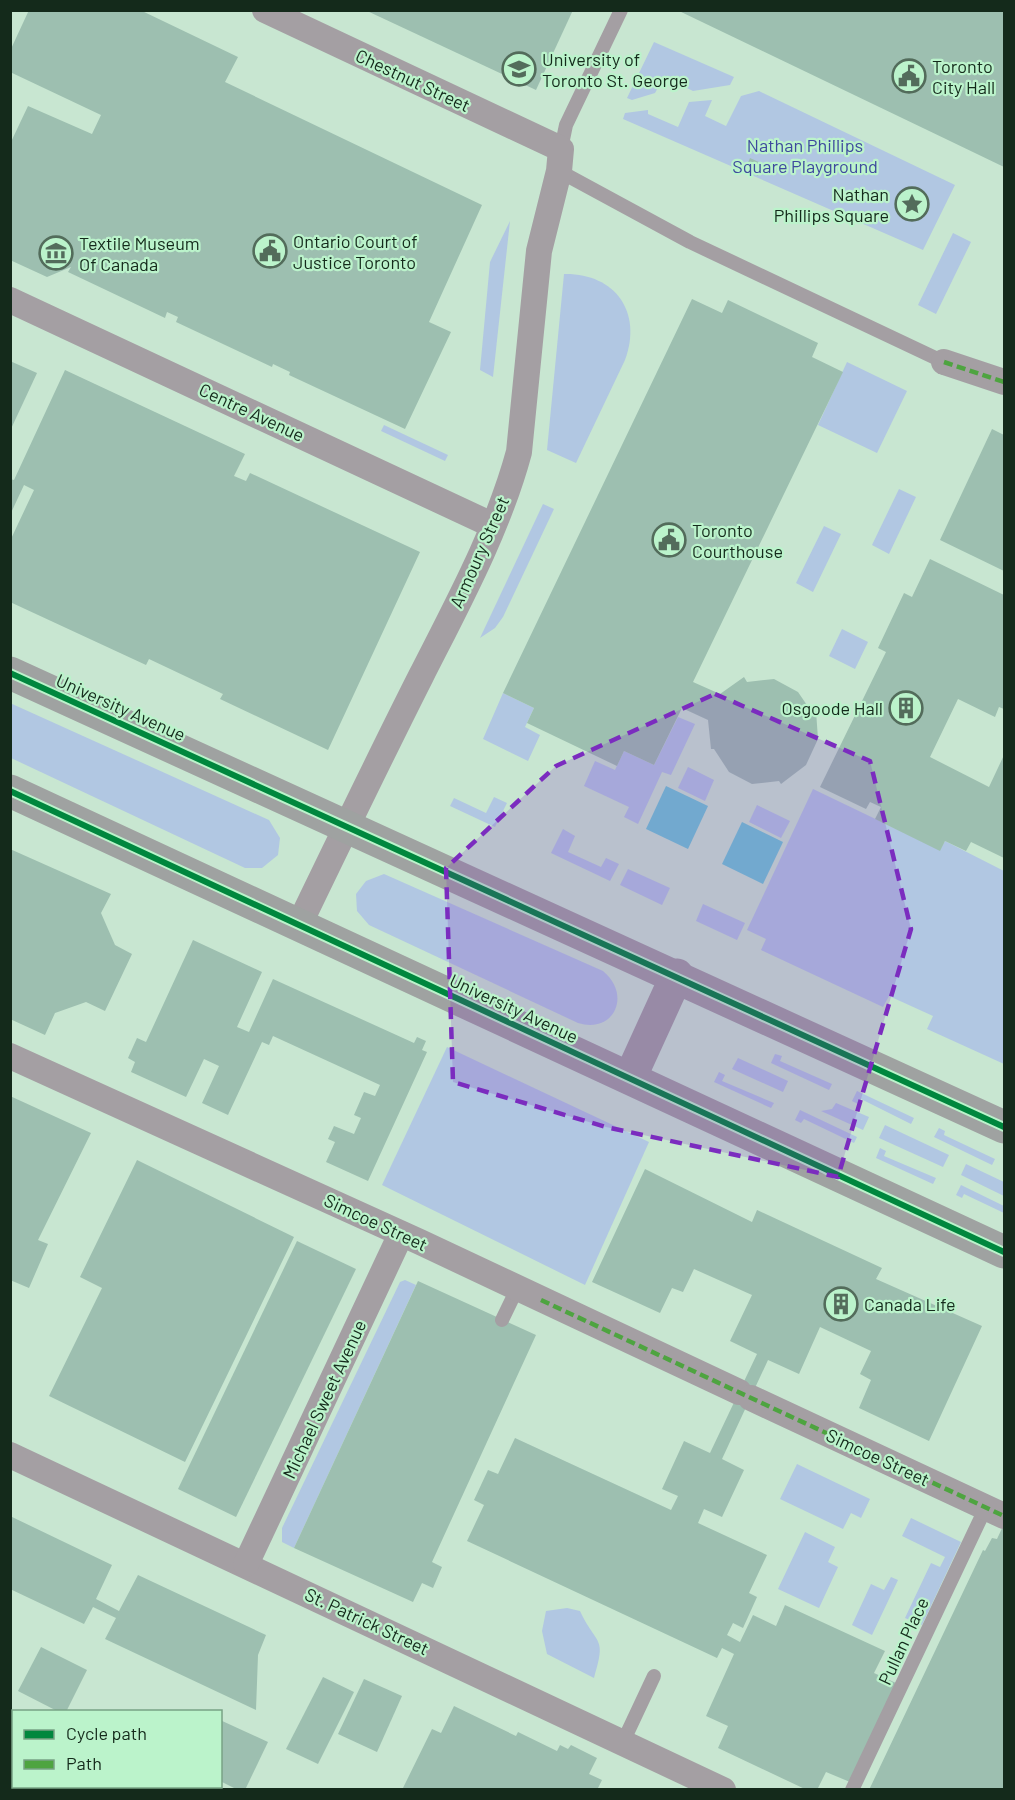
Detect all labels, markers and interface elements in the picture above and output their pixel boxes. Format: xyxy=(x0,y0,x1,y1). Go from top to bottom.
street label: Chestnut Street xyxy=(352,44,474,116)
place label: University of Toronto St. George xyxy=(542,48,688,91)
school or university icon: University of Toronto St. George xyxy=(501,51,537,87)
place label: Toronto City Hall xyxy=(932,55,995,98)
public building icon: Toronto City Hall xyxy=(891,58,927,94)
park label: Nathan Phillips Square Playground xyxy=(732,134,878,177)
place label: Nathan Phillips Square xyxy=(774,183,889,226)
place icon: Nathan Phillips Square xyxy=(894,186,930,222)
place label: Ontario Court of Justice Toronto xyxy=(293,230,418,273)
place label: Textile Museum Of Canada xyxy=(79,232,200,275)
public building icon: Ontario Court of Justice Toronto xyxy=(252,233,288,269)
museum icon: Textile Museum Of Canada xyxy=(38,235,74,271)
street label: Centre Avenue xyxy=(196,378,308,446)
street label: Armoury Street xyxy=(445,493,513,611)
place label: Toronto Courthouse xyxy=(692,519,783,562)
public building icon: Toronto Courthouse xyxy=(651,522,687,558)
street label: University Avenue xyxy=(53,669,189,745)
building icon: Osgoode Hall xyxy=(888,690,924,726)
place label: Osgoode Hall xyxy=(782,697,883,719)
street label: University Avenue xyxy=(446,969,582,1047)
street label: Simcoe Street xyxy=(321,1189,431,1255)
building icon: Canada Life xyxy=(823,1286,859,1322)
place label: Canada Life xyxy=(864,1293,956,1315)
street label: Michael Sweet Avenue xyxy=(278,1316,370,1482)
street label: Simcoe Street xyxy=(823,1424,933,1490)
street label: St. Patrick Street xyxy=(302,1583,432,1659)
street label: Pullan Place xyxy=(873,1594,933,1688)
legend xyxy=(12,1710,222,1788)
text: Cycle path xyxy=(66,1722,147,1744)
text: Path xyxy=(66,1752,102,1774)

